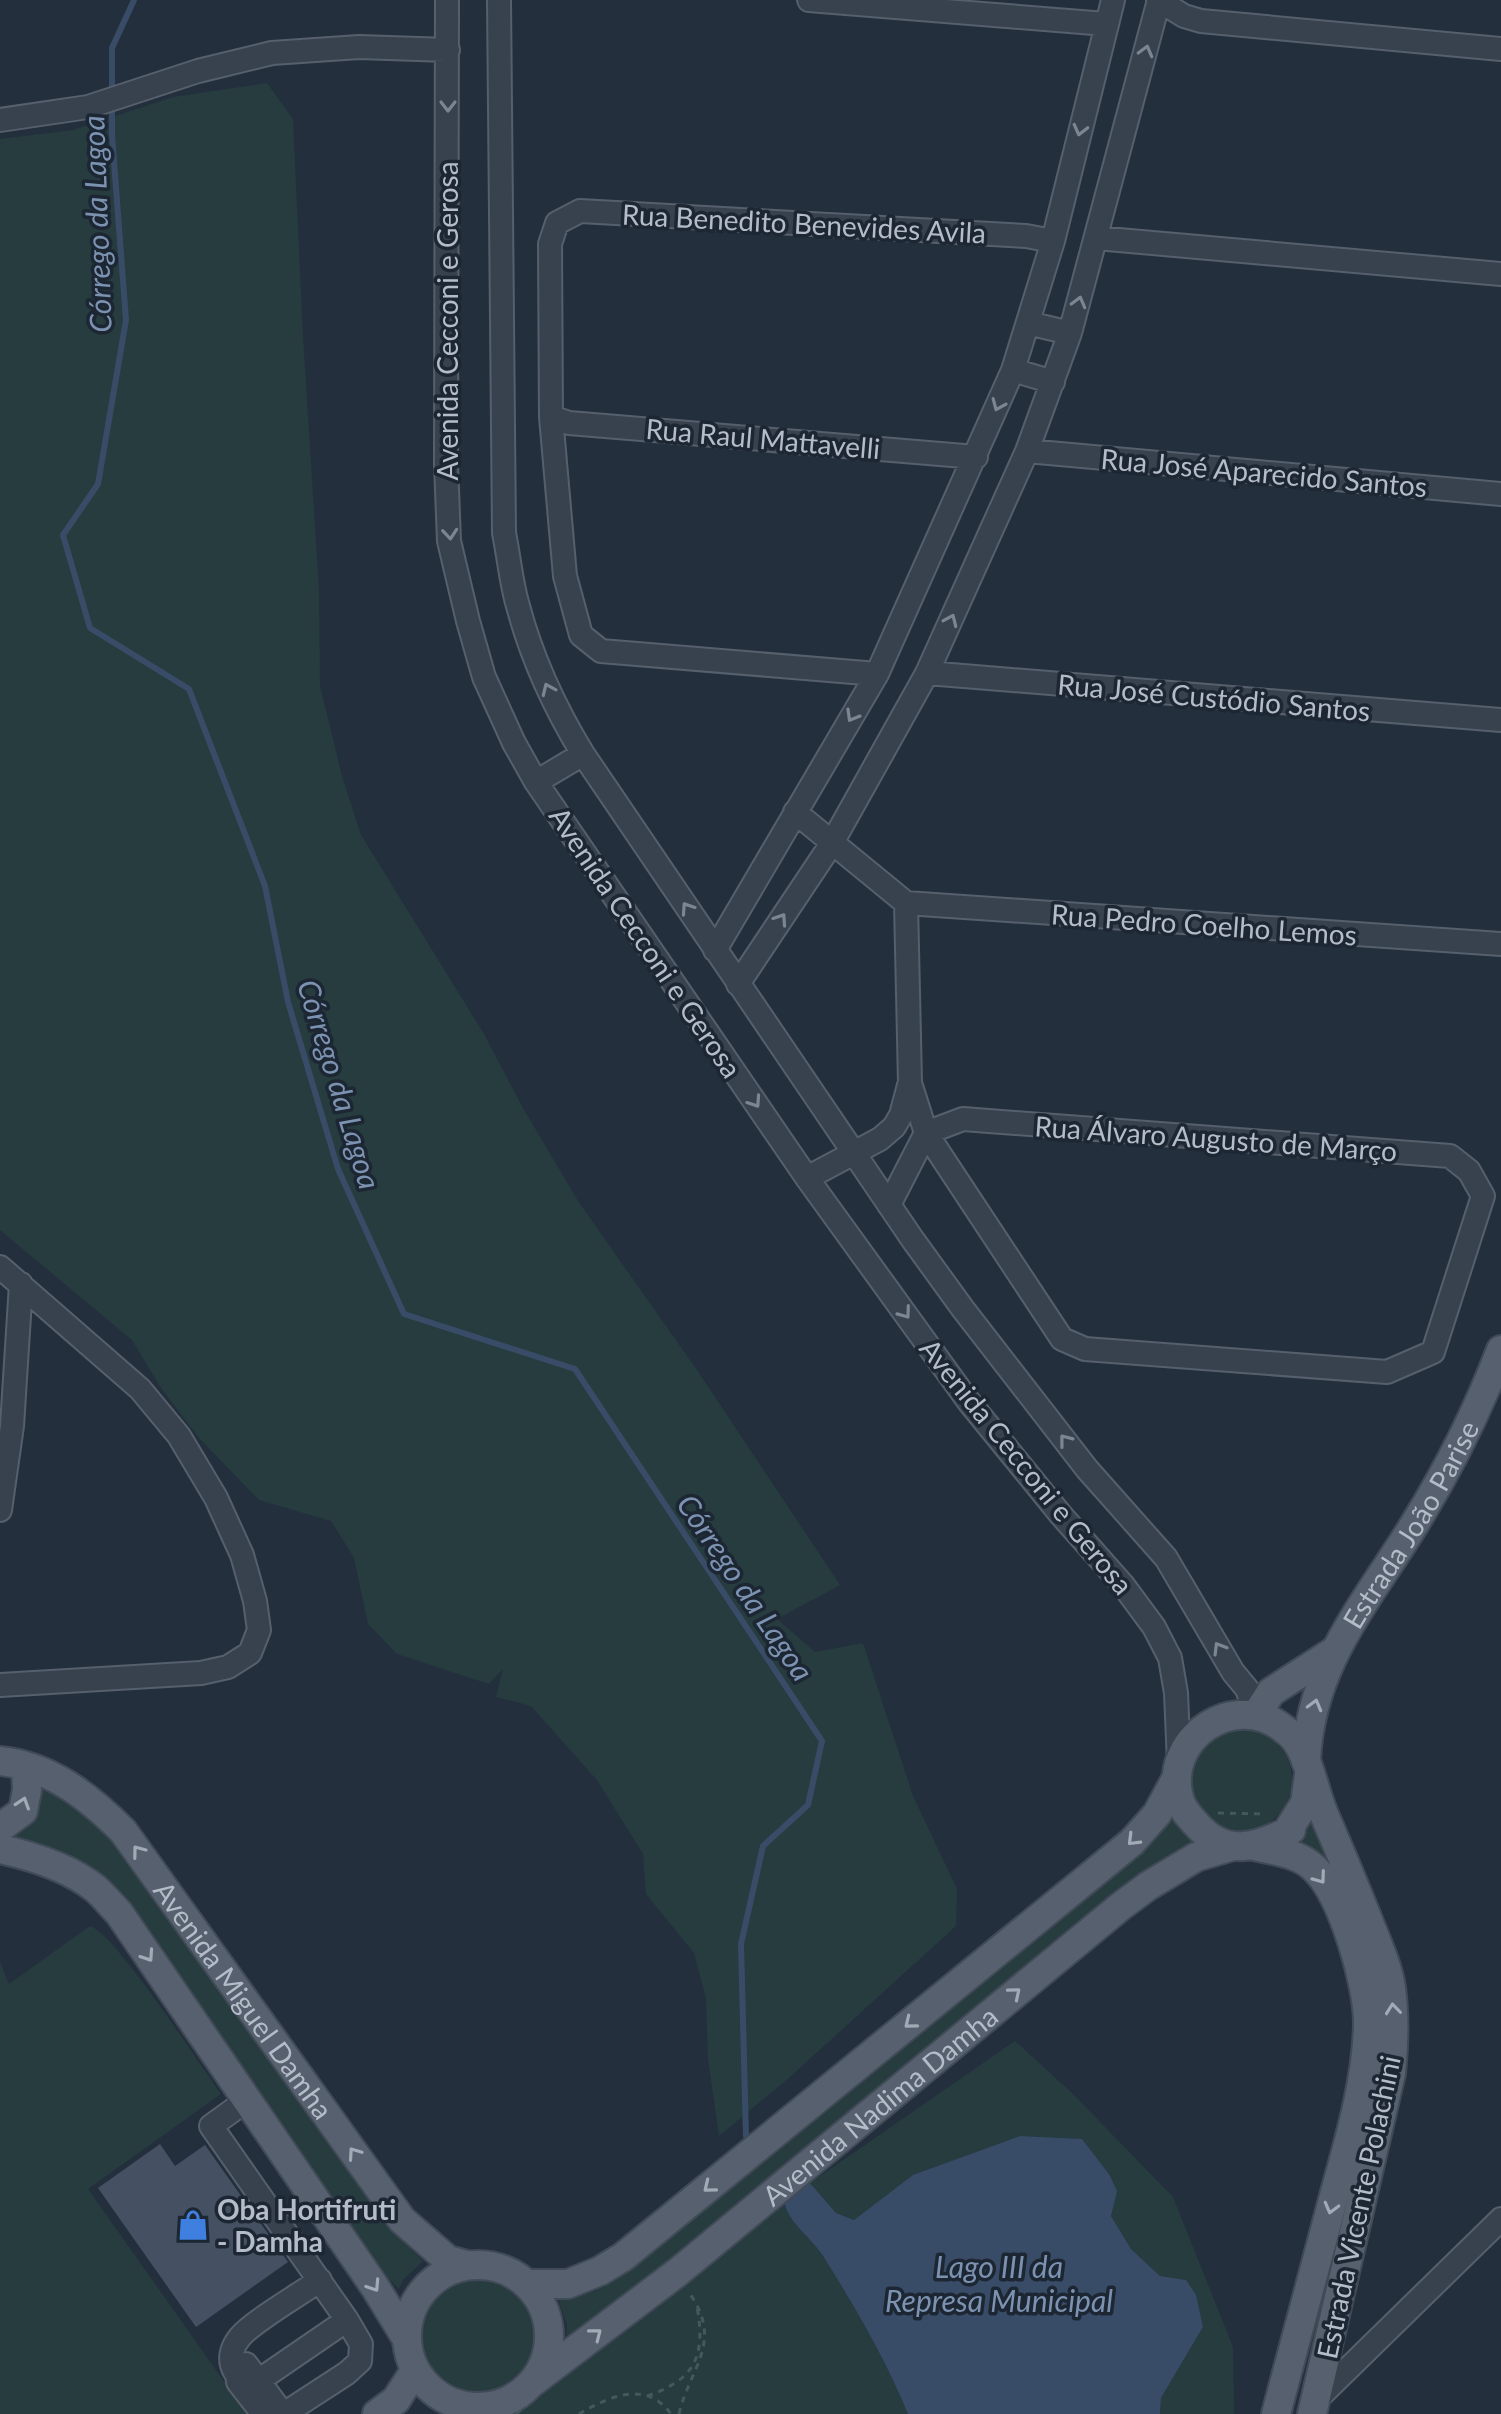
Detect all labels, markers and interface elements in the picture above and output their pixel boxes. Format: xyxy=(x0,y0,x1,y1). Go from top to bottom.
one-way arrow xyxy=(1137,44,1154,58)
one-way arrow xyxy=(439,100,457,113)
water label: Córrego da Lagoa xyxy=(74,115,118,333)
one-way arrow xyxy=(1073,122,1090,136)
street label: Avenida Cecconi e Gerosa xyxy=(430,161,464,481)
street label: Rua Benedito Benevides Avila xyxy=(621,196,987,250)
one-way arrow xyxy=(1069,295,1086,309)
one-way arrow xyxy=(991,397,1007,412)
street label: Rua Raul Mattavelli xyxy=(644,411,882,465)
street label: Rua José Aparecido Santos xyxy=(1100,441,1428,503)
one-way arrow xyxy=(441,528,458,541)
one-way arrow xyxy=(941,614,957,629)
street label: Rua José Custódio Santos xyxy=(1056,666,1372,728)
one-way arrow xyxy=(542,683,558,697)
one-way arrow xyxy=(846,708,862,722)
street label: Avenida Cecconi e Gerosa xyxy=(543,800,749,1084)
street label: Rua Pedro Coelho Lemos xyxy=(1050,896,1358,952)
one-way arrow xyxy=(682,903,697,917)
one-way arrow xyxy=(772,914,787,928)
water label: Córrego da Lagoa xyxy=(291,975,389,1193)
one-way arrow xyxy=(745,1093,760,1107)
street label: Rua Álvaro Augusto de Março xyxy=(1034,1108,1398,1168)
one-way arrow xyxy=(896,1305,910,1319)
street label: Avenida Cecconi e Gerosa xyxy=(913,1331,1141,1601)
street label: Estrada João Parise xyxy=(1335,1415,1485,1634)
one-way arrow xyxy=(1060,1434,1074,1449)
water label: Córrego da Lagoa xyxy=(670,1487,822,1687)
one-way arrow xyxy=(1213,1642,1228,1657)
one-way arrow xyxy=(1305,1699,1322,1713)
one-way arrow xyxy=(13,1796,29,1810)
one-way arrow xyxy=(1127,1831,1142,1845)
one-way arrow xyxy=(133,1845,148,1859)
one-way arrow xyxy=(1310,1869,1325,1884)
street label: Avenida Miguel Damha xyxy=(147,1874,341,2125)
one-way arrow xyxy=(138,1948,153,1962)
one-way arrow xyxy=(1006,1988,1021,2003)
street label: Avenida Nadima Damha xyxy=(755,1999,1004,2212)
one-way arrow xyxy=(1385,2002,1402,2015)
one-way arrow xyxy=(905,2013,919,2028)
street label: Estrada Vicente Polachini xyxy=(1309,2052,1407,2362)
one-way arrow xyxy=(350,2147,364,2162)
one-way arrow xyxy=(704,2177,718,2192)
place label: Oba Hortifruti - Damha xyxy=(217,2192,396,2258)
one-way arrow xyxy=(1324,2201,1340,2215)
shop icon: Oba Hortifruti - Damha xyxy=(176,2208,210,2242)
water label: Lago III da Represa Municipal xyxy=(885,2248,1113,2318)
one-way arrow xyxy=(365,2277,380,2292)
one-way arrow xyxy=(587,2329,602,2343)

